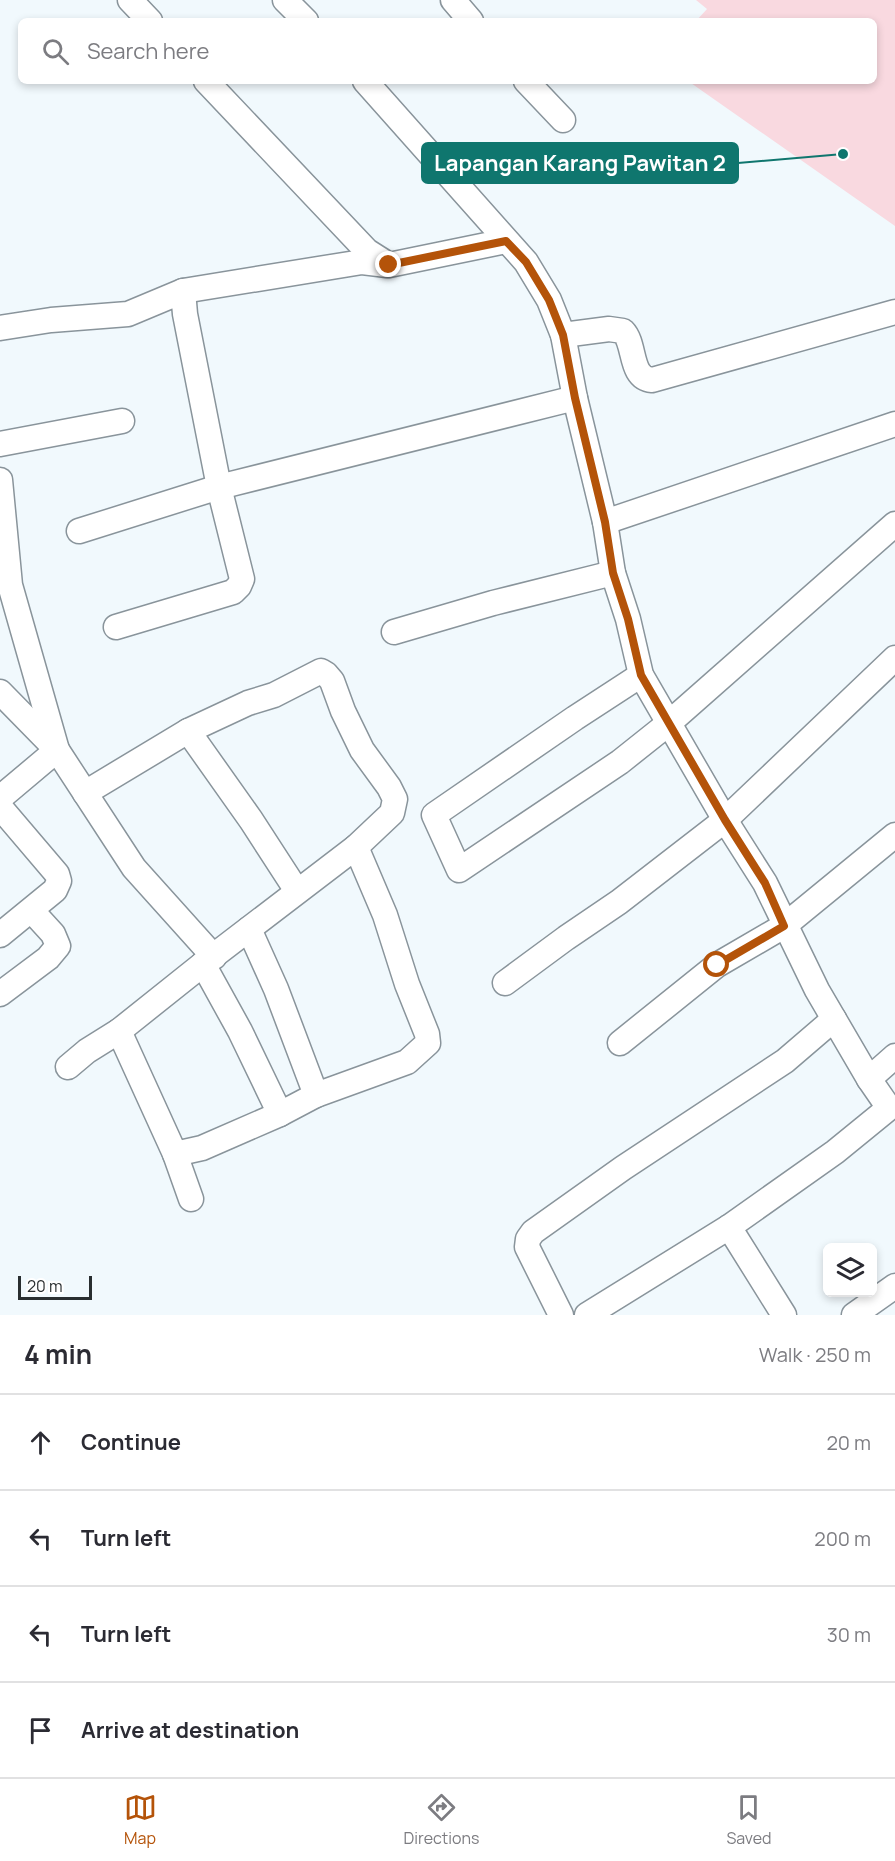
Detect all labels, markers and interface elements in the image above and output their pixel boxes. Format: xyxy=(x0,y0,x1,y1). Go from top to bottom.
search box xyxy=(18,18,877,84)
icon: search xyxy=(39,35,72,68)
text: Search here xyxy=(87,36,209,66)
callout: Lapangan Karang Pawitan 2 xyxy=(422,143,738,183)
text: Lapangan Karang Pawitan 2 xyxy=(434,148,726,178)
route end xyxy=(375,251,401,277)
route start xyxy=(703,951,729,977)
map controls xyxy=(823,1243,877,1297)
button: layers xyxy=(823,1243,877,1297)
scale bar xyxy=(18,1273,92,1300)
text: 20 m xyxy=(27,1275,63,1297)
text: 4 min xyxy=(24,1336,92,1372)
text: Walk · 250 m xyxy=(759,1341,871,1368)
icon: ahead xyxy=(24,1426,57,1459)
text: Continue xyxy=(81,1427,181,1457)
text: 20 m xyxy=(826,1429,871,1456)
icon: left xyxy=(24,1522,57,1555)
text: Turn left xyxy=(81,1523,171,1553)
text: 200 m xyxy=(814,1525,871,1552)
icon: left xyxy=(24,1618,57,1651)
text: Turn left xyxy=(81,1619,171,1649)
text: 30 m xyxy=(827,1621,871,1648)
icon: arrive xyxy=(24,1714,57,1747)
text: Arrive at destination xyxy=(81,1715,299,1745)
tab: Map xyxy=(124,1791,157,1849)
tab: Directions xyxy=(404,1791,479,1849)
tab: Saved xyxy=(726,1791,771,1849)

